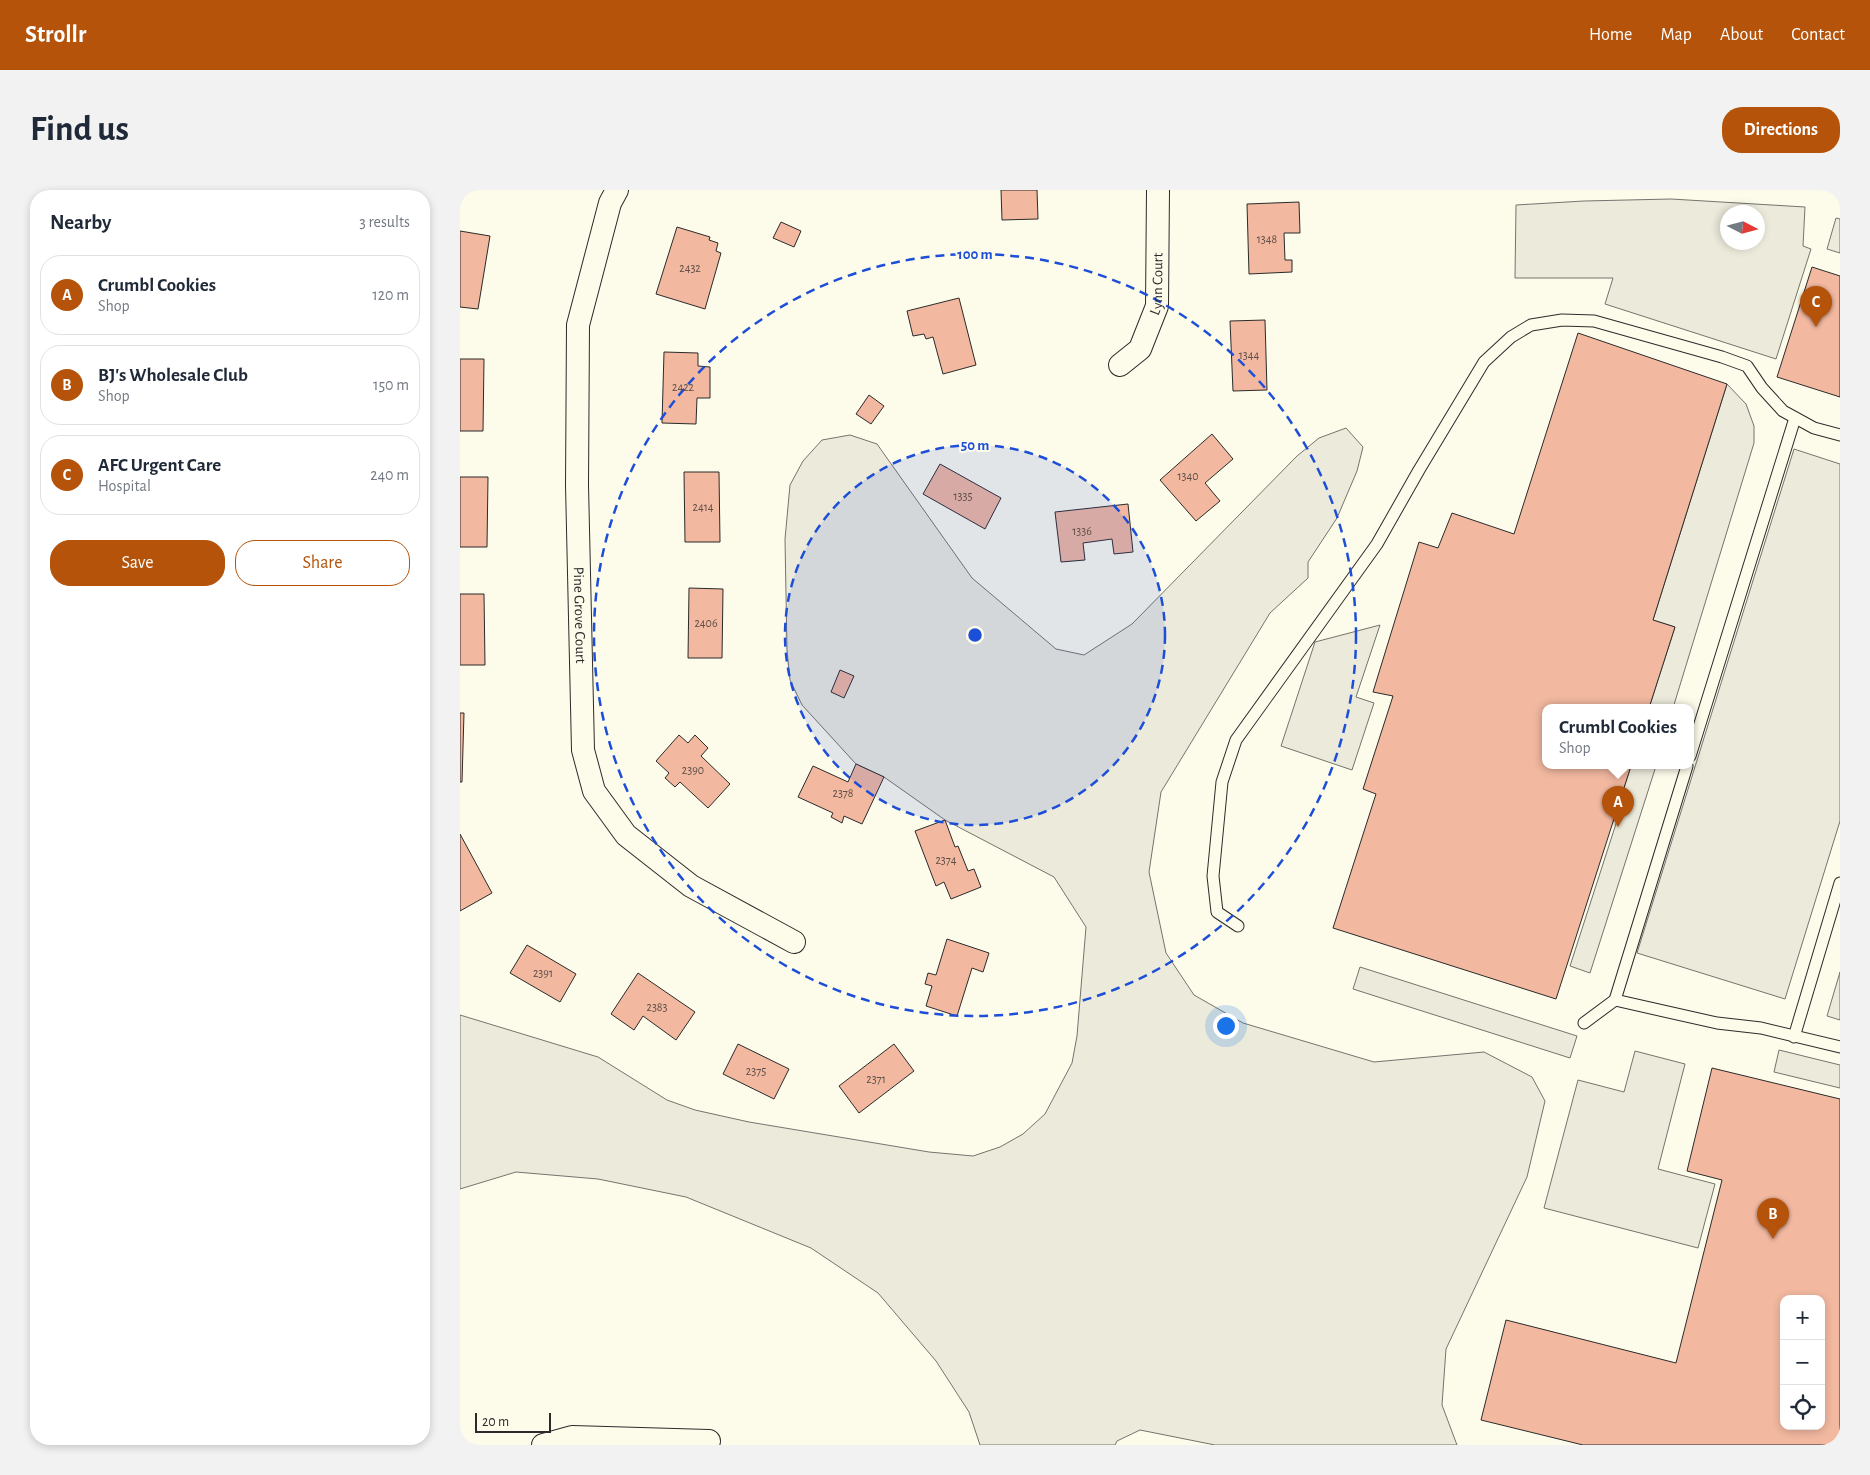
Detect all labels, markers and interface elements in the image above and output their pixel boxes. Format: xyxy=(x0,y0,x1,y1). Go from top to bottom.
text: Strollr xyxy=(25,23,86,47)
text: Home xyxy=(1589,26,1632,44)
text: Map xyxy=(1660,26,1692,44)
text: About xyxy=(1720,26,1763,44)
text: Contact xyxy=(1791,26,1845,44)
button: Directions xyxy=(1722,107,1840,153)
text: Find us xyxy=(30,112,129,147)
north arrow xyxy=(1720,205,1765,250)
text: Nearby xyxy=(50,212,111,233)
text: 3 results xyxy=(359,214,410,230)
house number: 1348 xyxy=(1257,233,1278,245)
text: 100 m xyxy=(957,247,993,262)
street label: Lynn Court xyxy=(1147,252,1165,317)
house number: 2432 xyxy=(679,262,701,274)
text: Crumbl Cookies xyxy=(98,276,216,295)
pin: C xyxy=(1800,286,1832,327)
text: A xyxy=(62,287,72,303)
text: 120 m xyxy=(372,287,409,303)
text: Shop xyxy=(98,298,130,314)
house number: 1344 xyxy=(1239,349,1260,361)
text: BJ's Wholesale Club xyxy=(98,366,248,385)
text: B xyxy=(62,377,72,393)
text: 150 m xyxy=(373,377,409,393)
house number: 2422 xyxy=(672,381,695,393)
text: Shop xyxy=(98,388,130,404)
text: 50 m xyxy=(961,438,989,453)
text: AFC Urgent Care xyxy=(98,456,221,475)
text: C xyxy=(63,467,71,483)
text: 240 m xyxy=(370,467,409,483)
house number: 1340 xyxy=(1177,470,1199,482)
text: Hospital xyxy=(98,478,151,494)
house number: 1335 xyxy=(953,490,973,502)
house number: 2414 xyxy=(692,501,714,513)
house number: 1336 xyxy=(1072,525,1092,537)
button: Save xyxy=(50,540,225,586)
button: Share xyxy=(235,540,410,586)
street label: Pine Grove Court xyxy=(571,566,589,664)
house number: 2406 xyxy=(694,617,718,629)
centre of rings xyxy=(966,626,984,644)
popup xyxy=(1542,704,1694,769)
text: Crumbl Cookies xyxy=(1559,718,1677,737)
text: Shop xyxy=(1559,740,1591,756)
house number: 2390 xyxy=(682,764,704,776)
pin: A xyxy=(1602,786,1634,827)
house number: 2378 xyxy=(832,787,854,799)
house number: 2374 xyxy=(935,854,957,866)
house number: 2391 xyxy=(533,967,553,979)
house number: 2383 xyxy=(646,1001,668,1013)
your location xyxy=(1213,1013,1239,1039)
house number: 2375 xyxy=(746,1065,766,1077)
house number: 2371 xyxy=(866,1073,886,1085)
pin: B xyxy=(1757,1198,1789,1239)
map controls xyxy=(1780,1295,1825,1430)
button: + xyxy=(1780,1295,1825,1340)
button: − xyxy=(1780,1340,1825,1385)
button: locate xyxy=(1780,1385,1825,1430)
scale bar xyxy=(475,1410,551,1433)
text: 20 m xyxy=(482,1415,509,1429)

